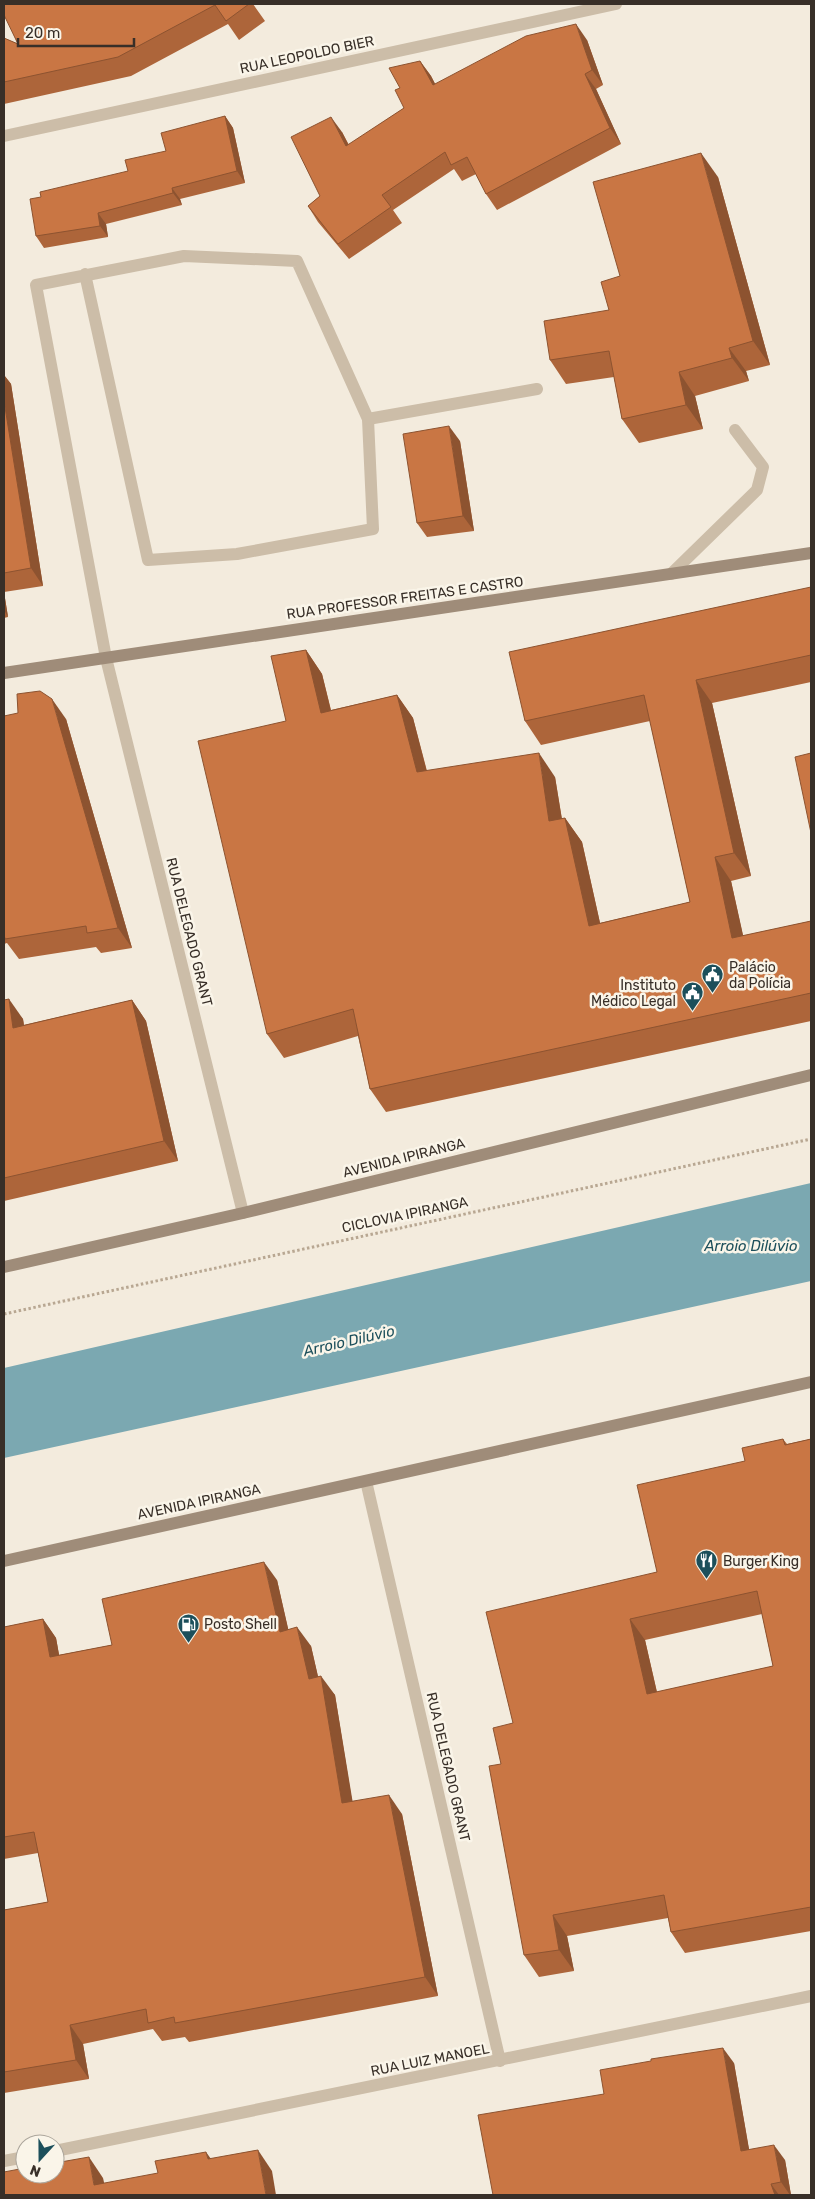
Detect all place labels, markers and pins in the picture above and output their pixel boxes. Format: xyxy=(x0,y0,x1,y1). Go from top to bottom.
place label: Palácio da Polícia xyxy=(729,959,791,992)
public building icon: Palácio da Polícia xyxy=(701,963,725,994)
place label: Instituto Médico Legal xyxy=(591,977,676,1010)
public building icon: Instituto Médico Legal xyxy=(680,981,704,1012)
restaurant icon: Burger King xyxy=(695,1549,719,1580)
place label: Burger King xyxy=(723,1553,799,1570)
fuel station icon: Posto Shell xyxy=(176,1612,200,1643)
place label: Posto Shell xyxy=(204,1616,277,1633)

